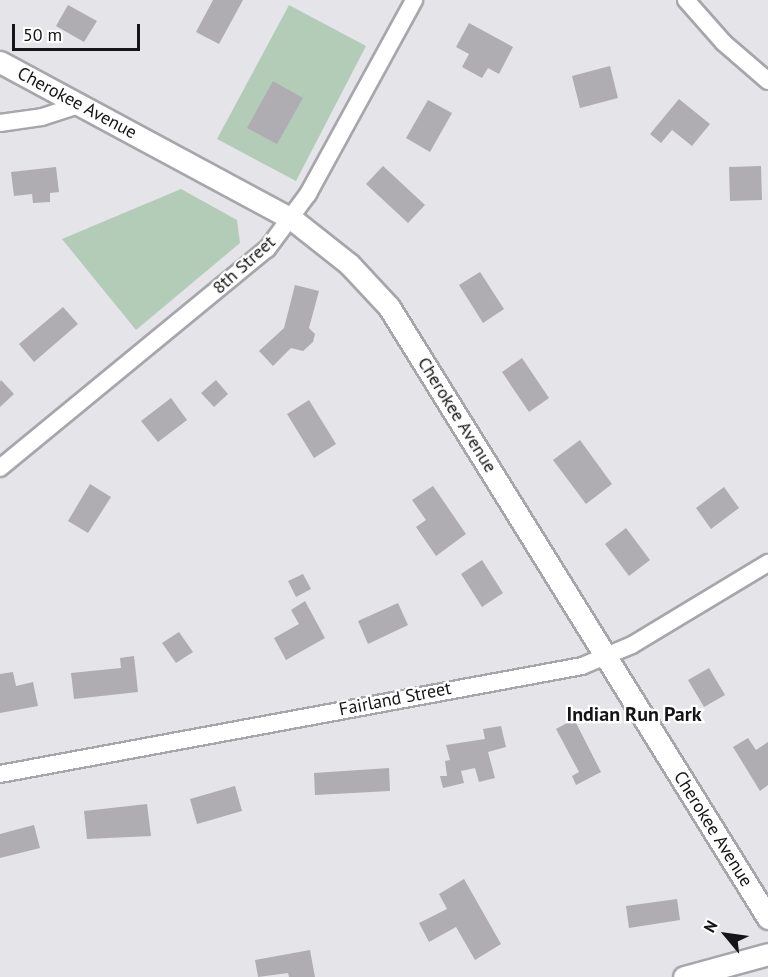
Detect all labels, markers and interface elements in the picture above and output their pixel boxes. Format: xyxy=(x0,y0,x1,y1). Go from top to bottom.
scale bar xyxy=(15,12,142,50)
text: 50 m xyxy=(23,23,62,46)
street label: Cherokee Avenue xyxy=(13,62,141,144)
street label: 8th Street xyxy=(208,231,280,299)
street label: Cherokee Avenue xyxy=(413,353,501,477)
street label: Fairland Street xyxy=(337,678,453,720)
district label: Indian Run Park xyxy=(566,702,702,726)
street label: Cherokee Avenue xyxy=(669,767,757,891)
north arrow xyxy=(696,905,756,965)
text: N xyxy=(699,917,722,936)

